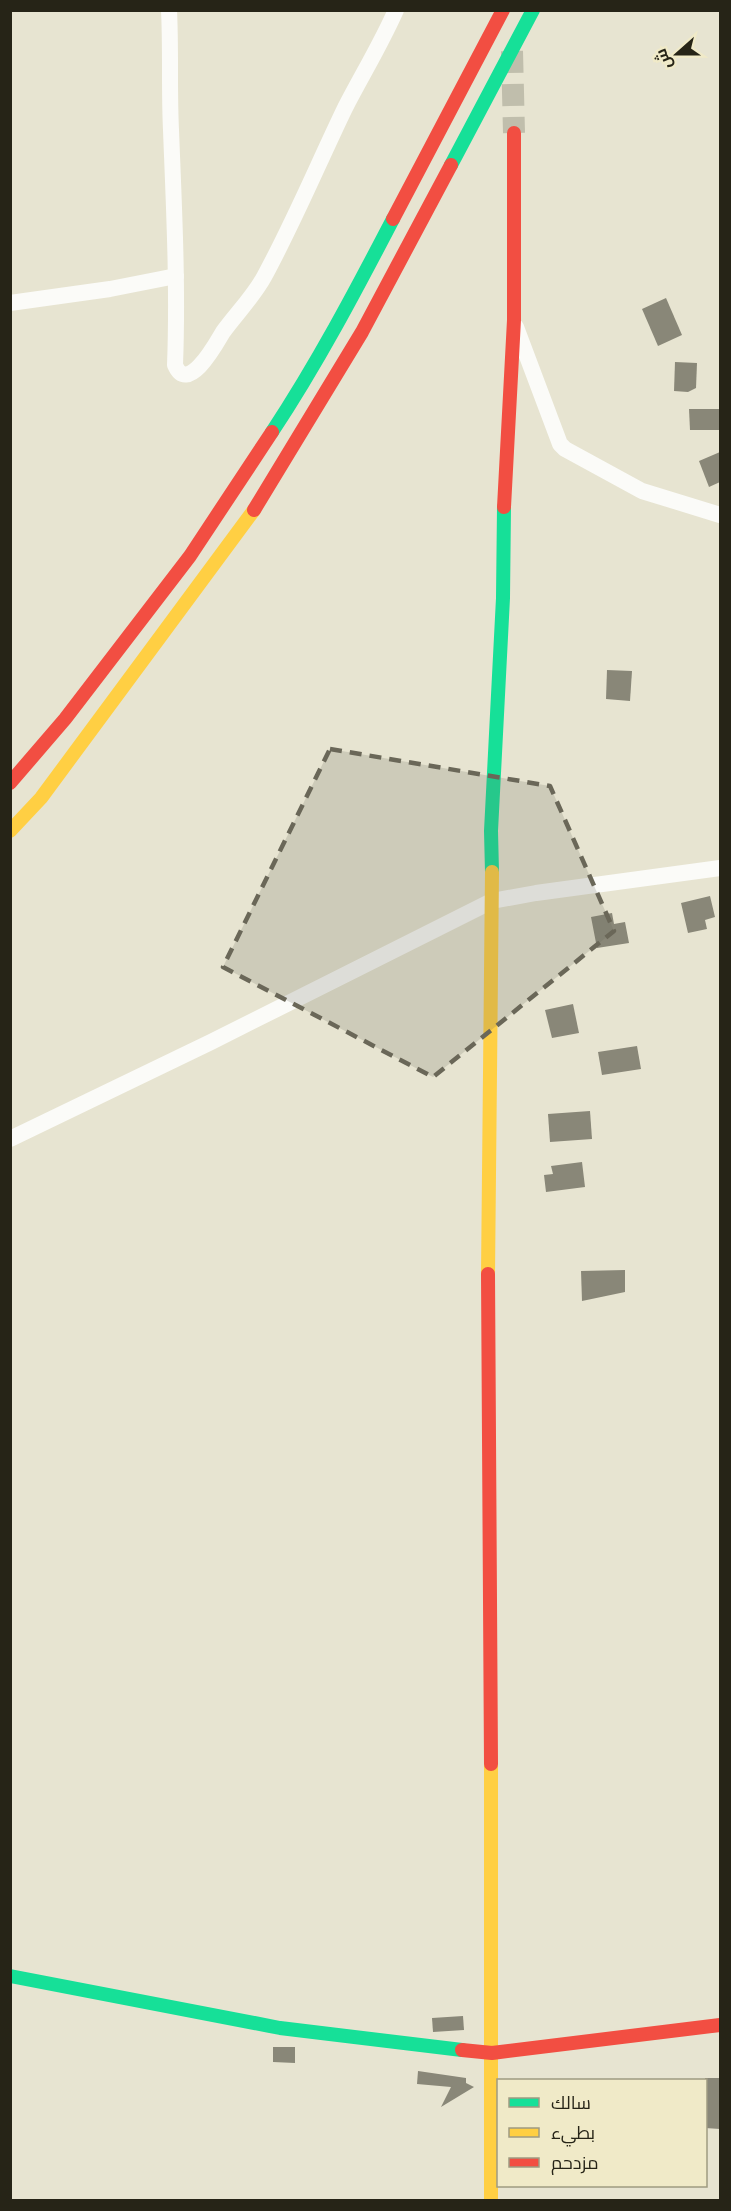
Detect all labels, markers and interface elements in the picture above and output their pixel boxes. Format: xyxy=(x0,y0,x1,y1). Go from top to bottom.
north arrow xyxy=(647,24,707,84)
text: ش xyxy=(650,46,676,73)
legend xyxy=(497,2079,707,2187)
text: سالك xyxy=(551,2091,591,2113)
text: بطيء xyxy=(551,2121,595,2147)
text: مزدحم xyxy=(551,2151,599,2175)

